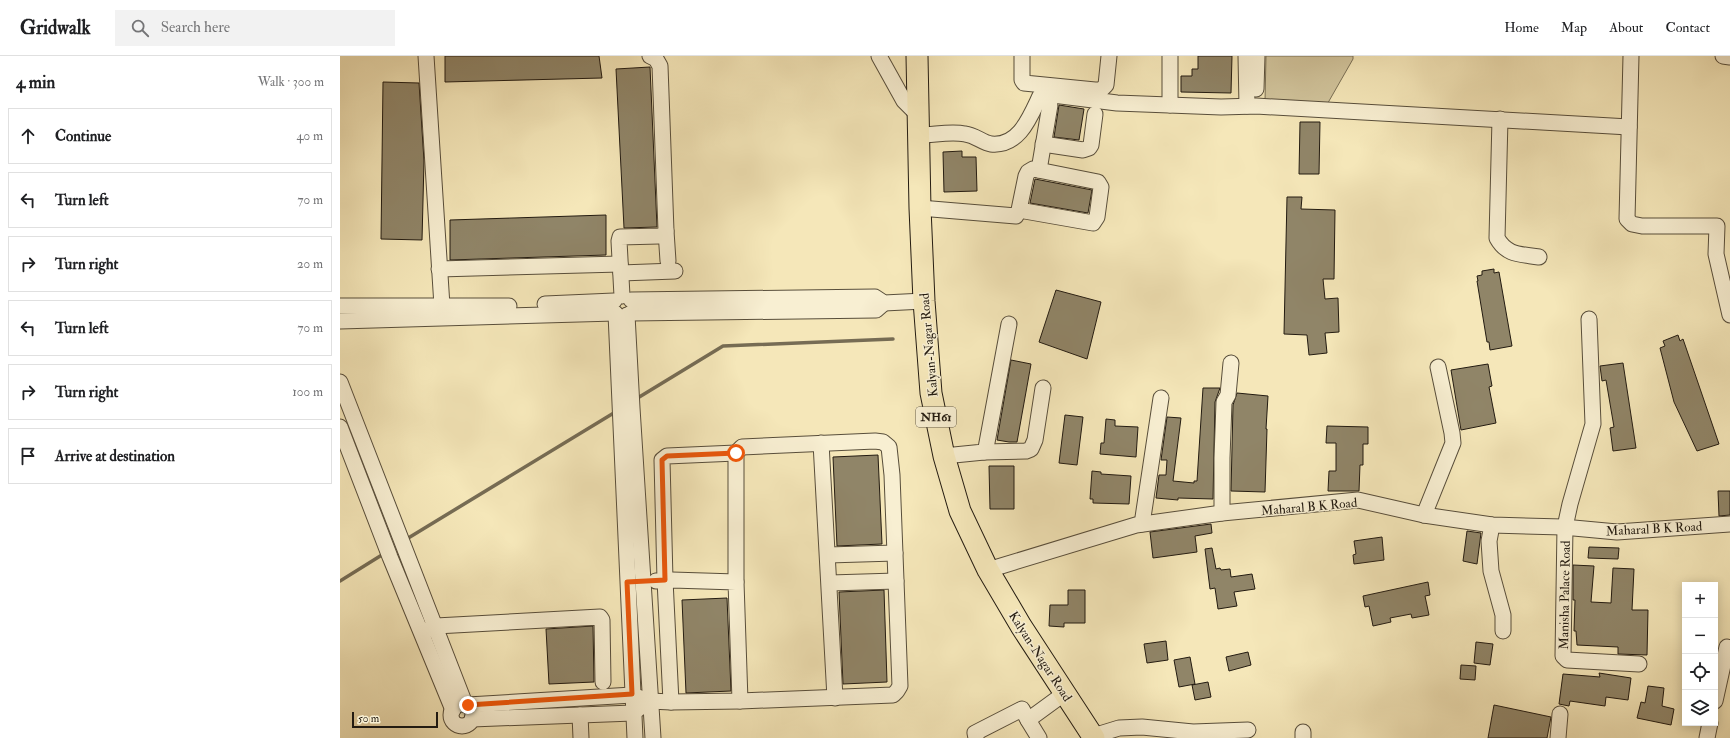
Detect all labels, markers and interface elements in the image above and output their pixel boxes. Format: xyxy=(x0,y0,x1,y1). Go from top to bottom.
search box xyxy=(115,10,395,46)
text: Gridwalk xyxy=(20,16,91,40)
icon: search xyxy=(129,17,151,39)
text: Search here xyxy=(161,18,230,37)
text: Home xyxy=(1504,19,1539,36)
text: Map xyxy=(1561,19,1587,36)
text: About xyxy=(1609,19,1643,36)
text: Contact xyxy=(1665,19,1710,36)
text: 4 min xyxy=(16,72,55,93)
text: Walk · 300 m xyxy=(258,74,324,90)
icon: ahead xyxy=(17,125,39,147)
text: Continue xyxy=(55,127,111,146)
text: 40 m xyxy=(297,128,323,144)
icon: left xyxy=(17,189,39,211)
text: Turn left xyxy=(55,191,109,210)
text: 70 m xyxy=(298,192,323,208)
icon: right xyxy=(17,253,39,275)
text: Turn right xyxy=(55,255,118,274)
text: 20 m xyxy=(297,256,323,272)
street label: Kalyan-Nagar Road xyxy=(916,292,942,397)
icon: left xyxy=(17,317,39,339)
text: Turn left xyxy=(55,319,109,338)
text: 70 m xyxy=(298,320,323,336)
icon: right xyxy=(17,381,39,403)
text: Turn right xyxy=(55,383,118,402)
text: 100 m xyxy=(292,384,323,400)
road number: NH61 xyxy=(916,407,956,427)
route start xyxy=(727,444,745,462)
icon: arrive xyxy=(17,445,39,467)
text: Arrive at destination xyxy=(55,447,175,466)
street label: Maharal B K Road xyxy=(1260,495,1358,519)
street label: Maharal B K Road xyxy=(1605,518,1703,540)
street label: Manisha Palace Road xyxy=(1556,540,1574,650)
map controls xyxy=(1682,582,1718,726)
button: + xyxy=(1682,582,1718,618)
street label: Kalyan-Nagar Road xyxy=(1004,609,1076,706)
button: − xyxy=(1682,618,1718,654)
button: locate xyxy=(1682,654,1718,690)
button: layers xyxy=(1682,690,1718,726)
route end xyxy=(459,696,477,714)
scale bar xyxy=(352,710,438,729)
text: 50 m xyxy=(358,712,379,725)

